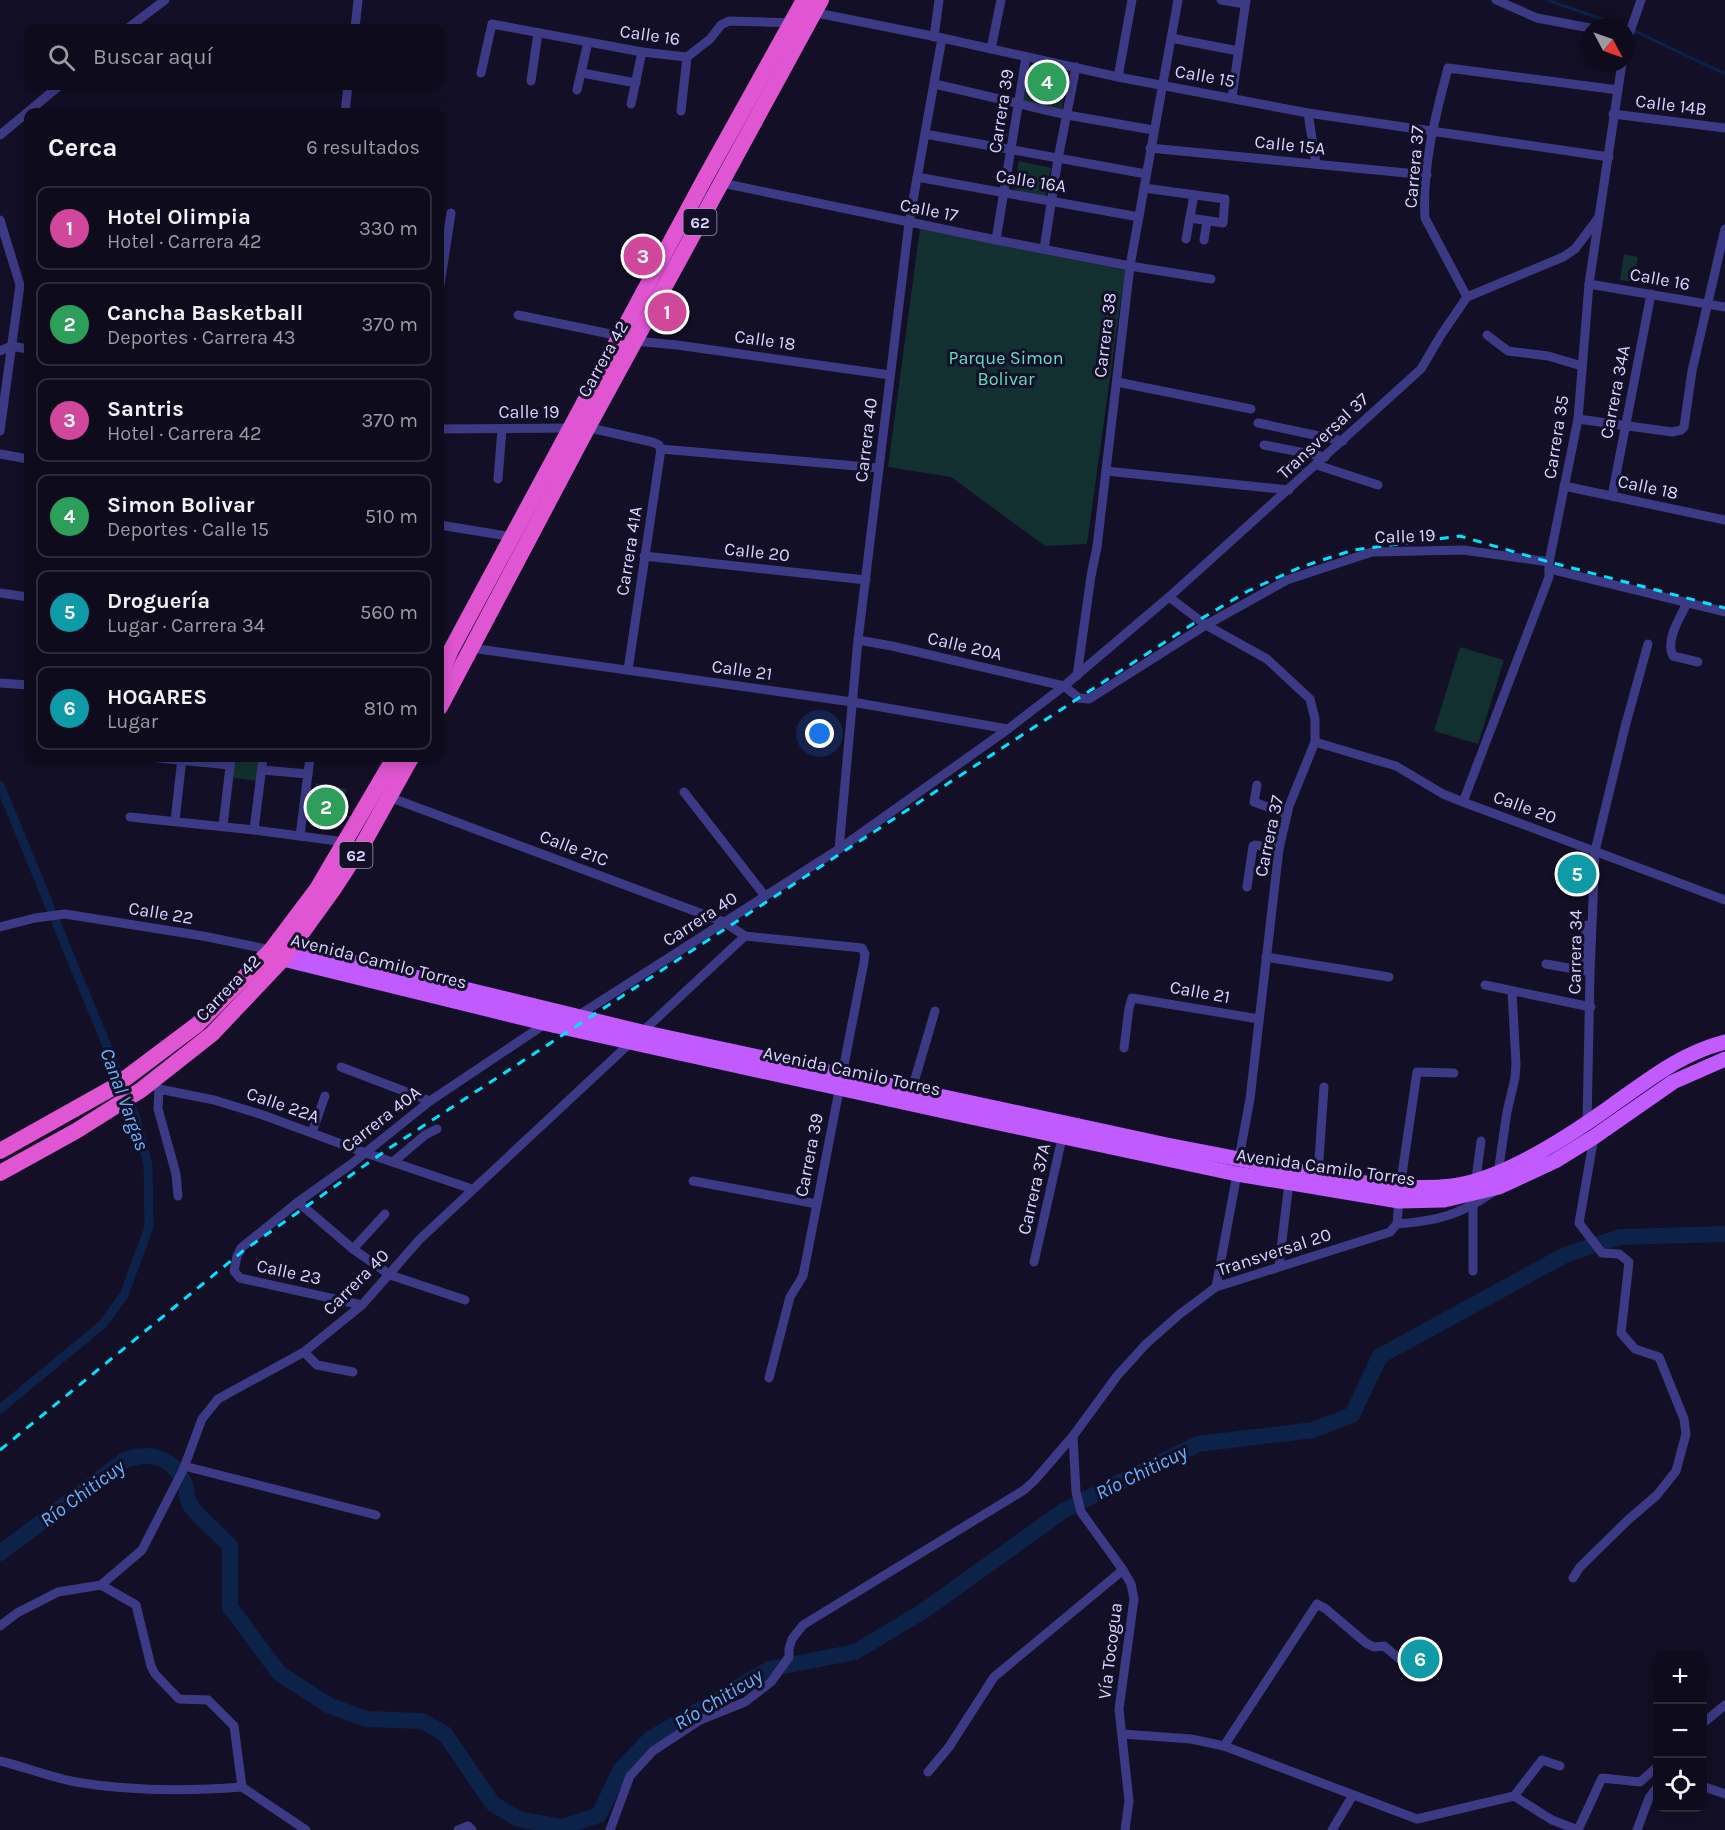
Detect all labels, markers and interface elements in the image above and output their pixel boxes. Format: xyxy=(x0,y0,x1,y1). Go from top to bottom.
north arrow xyxy=(1581,18,1635,72)
street label: Calle 16 xyxy=(618,20,682,50)
search box xyxy=(24,24,444,90)
icon: search xyxy=(45,41,78,74)
text: Buscar aquí xyxy=(93,44,213,70)
pin: 4 xyxy=(1028,60,1066,104)
street label: Calle 15 xyxy=(1173,60,1237,92)
street label: Carrera 39 xyxy=(983,67,1019,155)
street label: Calle 14B xyxy=(1634,90,1708,120)
street label: Carrera 37 xyxy=(1399,124,1429,209)
street label: Calle 15A xyxy=(1254,130,1326,160)
text: Cerca xyxy=(48,132,117,163)
text: 6 resultados xyxy=(306,136,420,159)
street label: Calle 16A xyxy=(994,165,1068,197)
street label: Calle 17 xyxy=(898,194,961,227)
text: Hotel Olimpia xyxy=(107,204,251,230)
road number: 62 xyxy=(684,209,716,235)
text: 1 xyxy=(66,217,73,240)
text: 330 m xyxy=(359,217,418,240)
text: Hotel · Carrera 42 xyxy=(107,230,262,253)
pin: 3 xyxy=(624,234,662,278)
street label: Calle 16 xyxy=(1628,263,1692,295)
pin: 1 xyxy=(648,290,686,334)
street label: Carrera 38 xyxy=(1089,291,1121,379)
text: Cancha Basketball xyxy=(107,300,303,326)
text: 2 xyxy=(63,313,76,336)
text: 370 m xyxy=(361,313,418,336)
street label: Carrera 42 xyxy=(573,317,633,401)
street label: Calle 18 xyxy=(733,325,797,355)
text: Deportes · Carrera 43 xyxy=(107,326,296,349)
street label: Carrera 34A xyxy=(1595,343,1635,441)
park label: Parque Simon Bolivar xyxy=(948,347,1064,390)
street label: Transversal 37 xyxy=(1273,388,1374,484)
street label: Carrera 35 xyxy=(1539,393,1573,481)
text: Santris xyxy=(107,396,184,422)
street label: Carrera 40 xyxy=(850,397,882,483)
street label: Calle 19 xyxy=(499,401,559,423)
text: 3 xyxy=(63,409,76,432)
text: 370 m xyxy=(361,409,418,432)
text: Hotel · Carrera 42 xyxy=(107,422,262,445)
street label: Calle 18 xyxy=(1616,470,1680,504)
text: Simon Bolivar xyxy=(107,492,254,518)
text: 4 xyxy=(64,505,75,528)
text: 510 m xyxy=(365,505,418,528)
street label: Carrera 41A xyxy=(611,505,647,597)
text: Deportes · Calle 15 xyxy=(107,518,269,541)
street label: Calle 19 xyxy=(1374,524,1436,548)
street label: Calle 20 xyxy=(723,538,791,566)
text: Droguería xyxy=(107,588,210,614)
text: 5 xyxy=(64,601,75,624)
text: 560 m xyxy=(360,601,418,624)
text: Lugar · Carrera 34 xyxy=(107,614,265,637)
street label: Calle 20A xyxy=(925,627,1005,665)
street label: Calle 21 xyxy=(710,655,774,685)
text: HOGARES xyxy=(107,684,207,710)
text: 6 xyxy=(63,697,76,720)
text: 810 m xyxy=(364,697,418,720)
text: Lugar xyxy=(107,710,158,733)
your location xyxy=(805,719,834,748)
pin: 2 xyxy=(306,784,346,830)
street label: Calle 20 xyxy=(1490,785,1560,829)
street label: Carrera 37 xyxy=(1250,793,1288,879)
street label: Calle 21C xyxy=(536,825,612,871)
road number: 62 xyxy=(340,842,372,868)
pin: 5 xyxy=(1558,852,1596,896)
street label: Carrera 40 xyxy=(659,887,741,951)
street label: Calle 22 xyxy=(127,897,195,929)
street label: Carrera 34 xyxy=(1563,910,1587,994)
street label: Avenida Camilo Torres xyxy=(289,928,469,994)
street label: Carrera 42 xyxy=(191,950,265,1026)
street label: Calle 21 xyxy=(1168,976,1232,1008)
street label: Avenida Camilo Torres xyxy=(761,1041,943,1101)
water label: Canal Vargas xyxy=(95,1045,154,1153)
street label: Carrera 40A xyxy=(337,1081,425,1157)
street label: Calle 22A xyxy=(244,1082,322,1128)
street label: Carrera 39 xyxy=(790,1111,828,1199)
street label: Carrera 37A xyxy=(1013,1141,1055,1237)
street label: Avenida Camilo Torres xyxy=(1235,1144,1417,1190)
street label: Transversal 20 xyxy=(1214,1223,1334,1281)
street label: Carrera 40 xyxy=(318,1244,394,1320)
street label: Calle 23 xyxy=(255,1254,323,1290)
water label: Río Chiticuy xyxy=(1092,1440,1192,1504)
water label: Río Chiticuy xyxy=(36,1454,130,1532)
street label: Vía Tocogua xyxy=(1093,1601,1127,1701)
pin: 6 xyxy=(1400,1636,1440,1682)
map controls xyxy=(1653,1650,1707,1812)
button: + xyxy=(1653,1650,1707,1704)
water label: Río Chiticuy xyxy=(670,1663,768,1735)
button: − xyxy=(1653,1704,1707,1758)
button: locate xyxy=(1653,1758,1707,1812)

